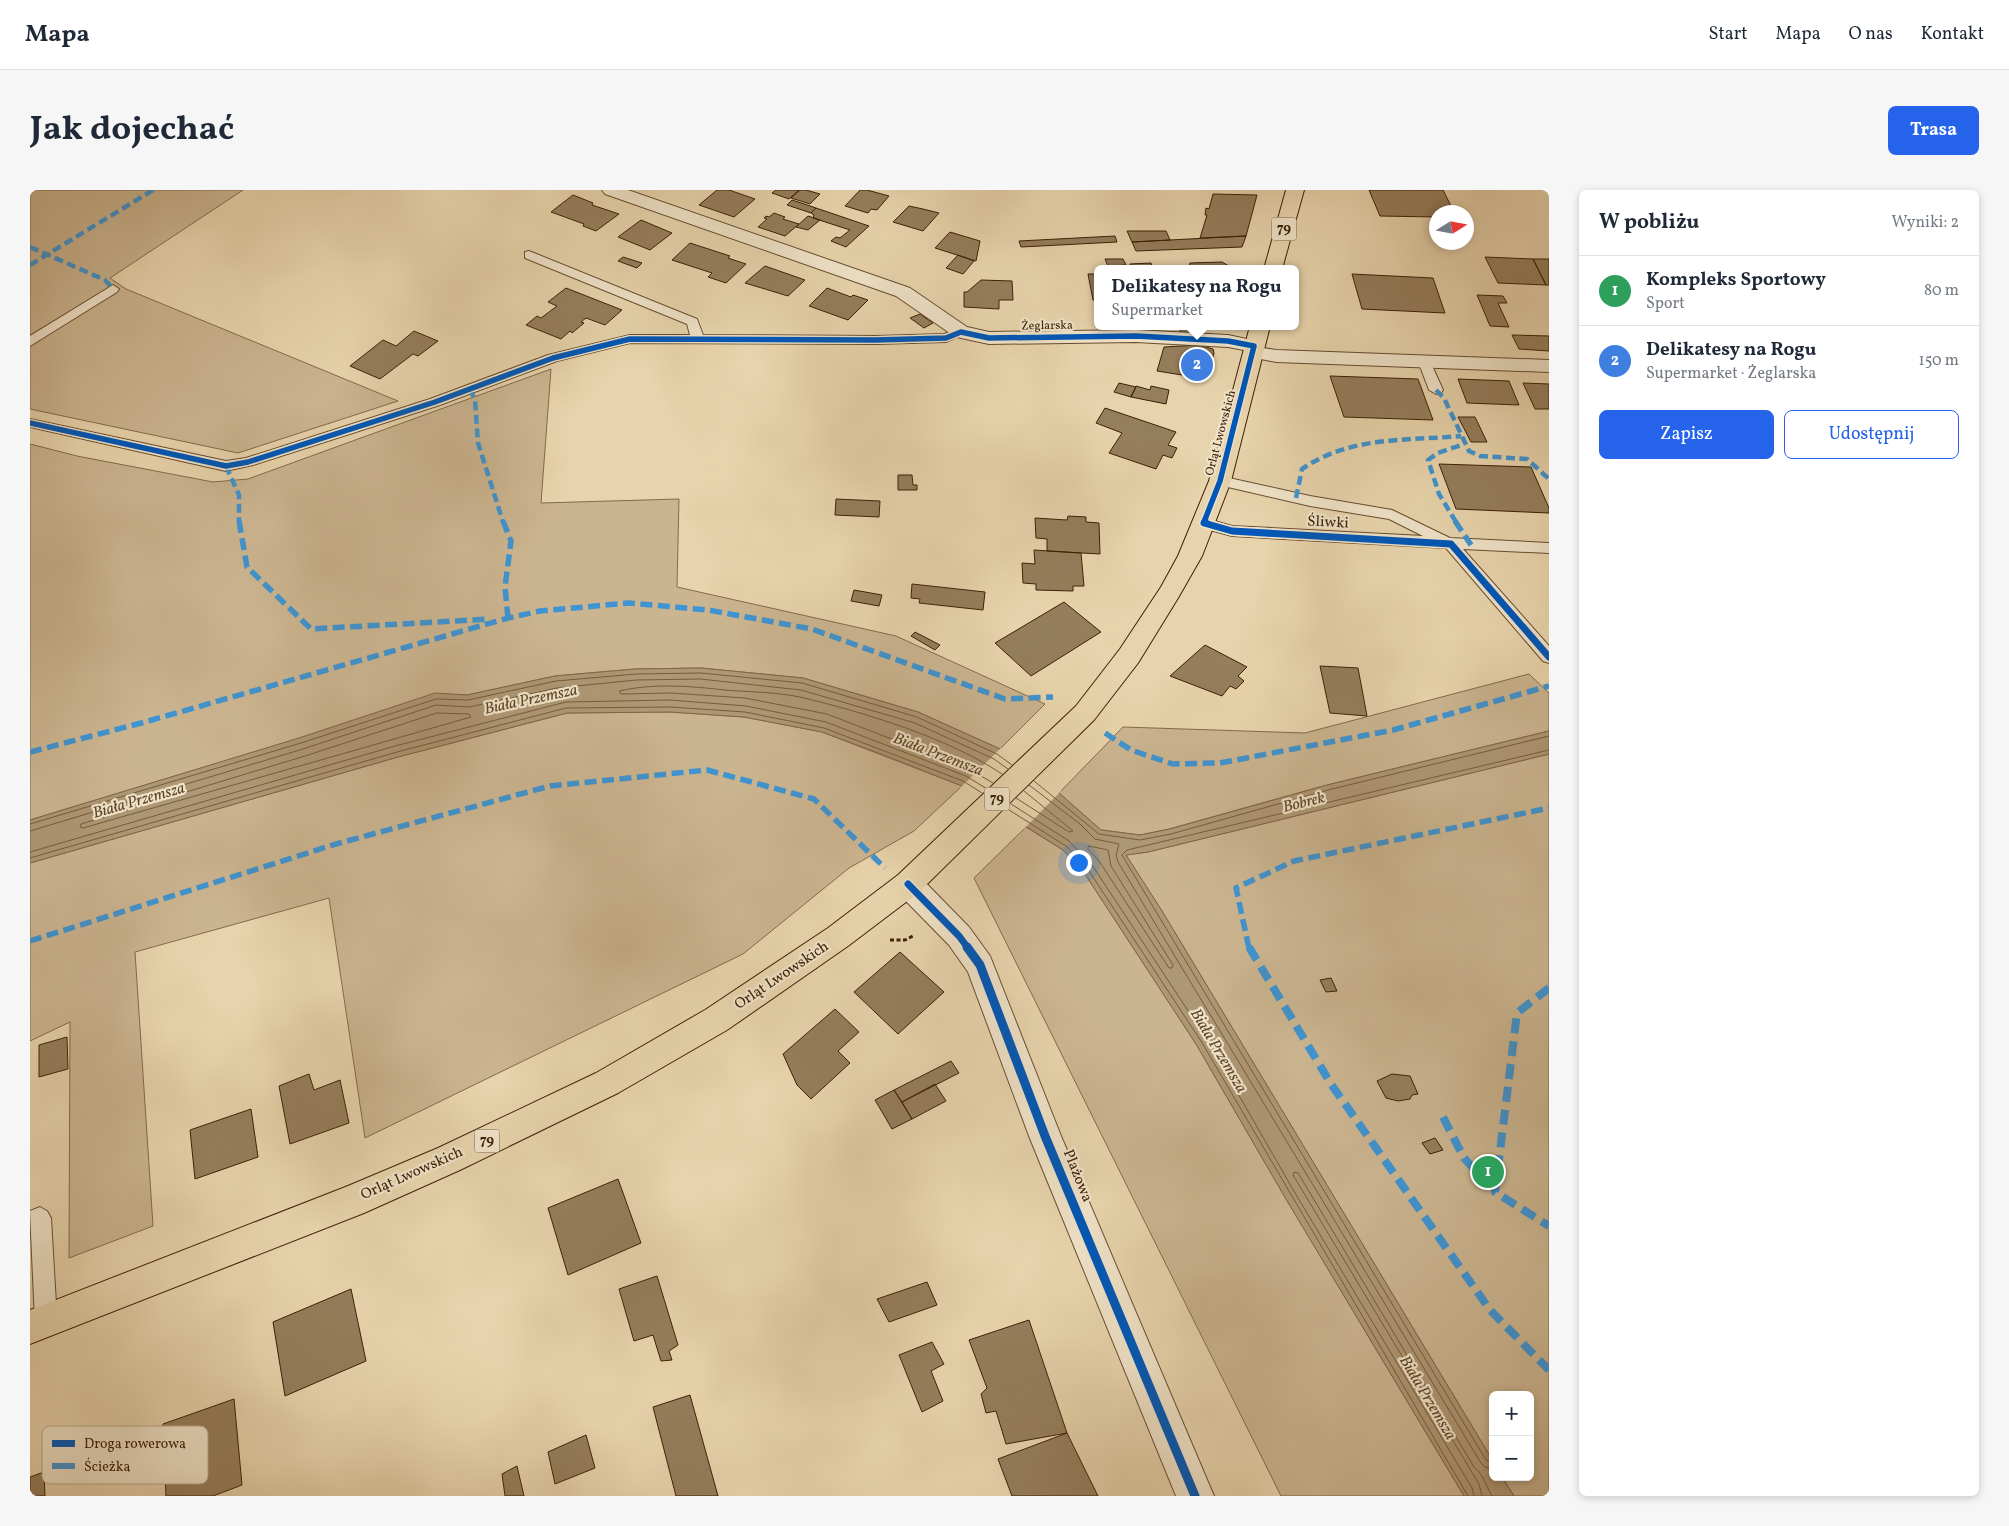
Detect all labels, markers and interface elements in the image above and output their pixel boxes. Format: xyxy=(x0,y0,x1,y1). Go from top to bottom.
text: Mapa xyxy=(25,18,90,52)
text: Start xyxy=(1709,22,1748,47)
text: Mapa xyxy=(1776,22,1821,47)
text: O nas xyxy=(1849,22,1893,47)
text: Kontakt xyxy=(1921,22,1984,47)
text: Jak dojechać xyxy=(30,106,234,154)
button: Trasa xyxy=(1888,106,1979,155)
north arrow xyxy=(1429,205,1474,250)
text: W pobliżu xyxy=(1599,208,1699,237)
text: Wyniki: 2 xyxy=(1891,212,1959,234)
road number: 79 xyxy=(1272,218,1296,240)
popup xyxy=(1094,265,1299,330)
text: Kompleks Sportowy xyxy=(1646,267,1826,293)
text: Delikatesy na Rogu xyxy=(1111,274,1282,300)
text: 1 xyxy=(1612,280,1618,302)
text: 80 m xyxy=(1924,280,1959,302)
text: Sport xyxy=(1646,293,1685,315)
text: Supermarket xyxy=(1111,300,1203,322)
street label: Żeglarska xyxy=(1021,318,1073,334)
text: Delikatesy na Rogu xyxy=(1646,337,1816,363)
pin: 2 xyxy=(1181,346,1213,384)
text: 2 xyxy=(1611,350,1619,372)
text: 150 m xyxy=(1918,350,1959,372)
text: Supermarket · Żeglarska xyxy=(1646,363,1816,385)
street label: Orląt Lwowskich xyxy=(1202,388,1240,478)
button: Zapisz xyxy=(1599,410,1774,459)
button: Udostępnij xyxy=(1784,410,1959,459)
street label: Śliwki xyxy=(1307,511,1349,535)
water label: Biała Przemsza xyxy=(482,679,580,721)
water label: Biała Przemsza xyxy=(890,728,987,782)
water label: Biała Przemsza xyxy=(90,777,188,825)
water label: Bobrek xyxy=(1281,787,1328,819)
road number: 79 xyxy=(984,788,1010,810)
your location xyxy=(1066,850,1092,876)
street label: Orląt Lwowskich xyxy=(731,937,833,1015)
water label: Biała Przemsza xyxy=(1184,1005,1252,1098)
road number: 79 xyxy=(474,1129,500,1152)
street label: Orląt Lwowskich xyxy=(358,1142,467,1206)
street label: Plażowa xyxy=(1057,1147,1097,1205)
pin: 1 xyxy=(1472,1153,1504,1191)
water label: Biała Przemsza xyxy=(1393,1352,1461,1445)
map controls xyxy=(1489,1391,1534,1481)
button: + xyxy=(1489,1391,1534,1436)
legend xyxy=(42,1426,208,1484)
text: Droga rowerowa xyxy=(84,1435,186,1454)
button: − xyxy=(1489,1436,1534,1481)
text: Ścieżka xyxy=(84,1457,130,1477)

